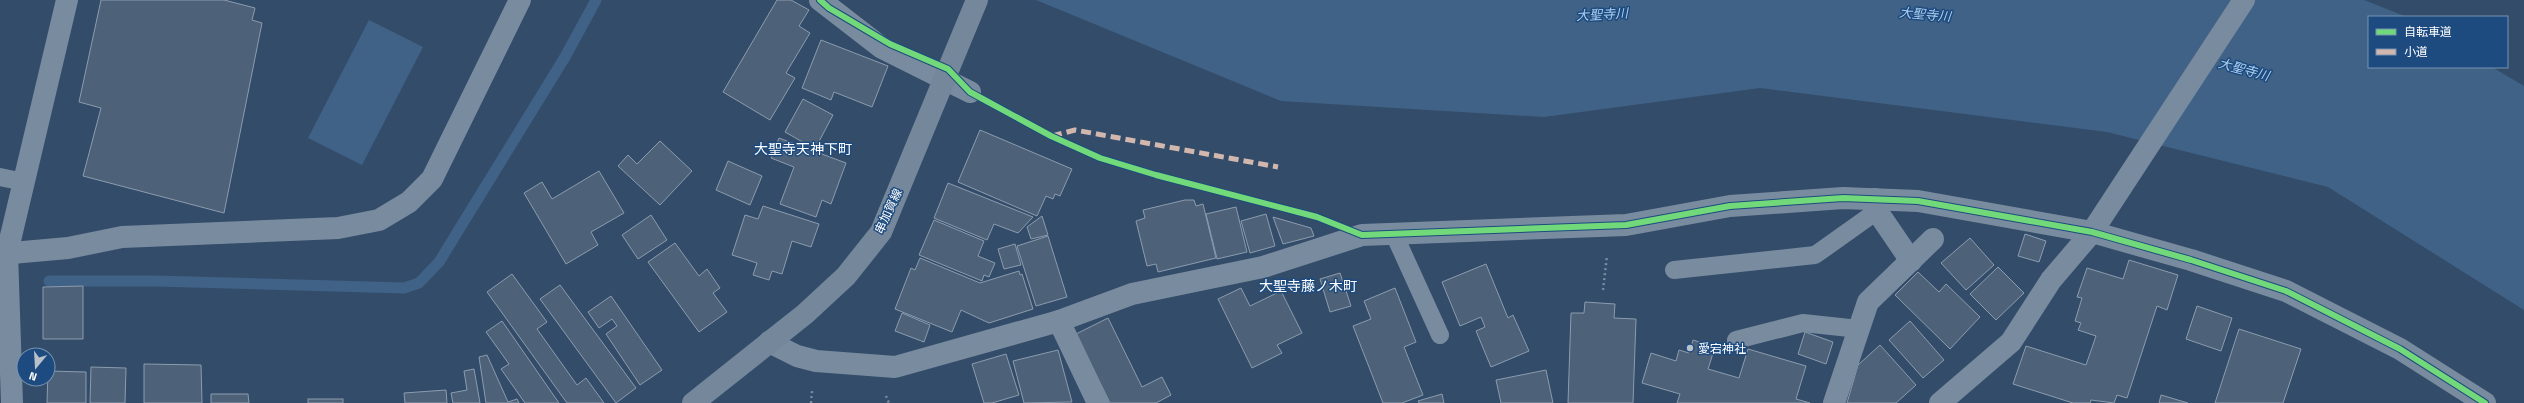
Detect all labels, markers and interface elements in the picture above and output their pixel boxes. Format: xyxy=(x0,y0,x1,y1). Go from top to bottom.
water label: 大聖寺川 xyxy=(1898,2,1954,26)
water label: 大聖寺川 xyxy=(1576,3,1630,25)
legend xyxy=(2368,16,2508,68)
text: 自転車道 xyxy=(2404,22,2452,41)
text: 小道 xyxy=(2404,42,2428,61)
water label: 大聖寺川 xyxy=(2216,53,2274,86)
district label: 大聖寺天神下町 xyxy=(754,138,852,159)
street label: 串加賀線 xyxy=(869,185,907,237)
district label: 大聖寺藤ノ木町 xyxy=(1259,275,1357,296)
place label: 愛宕神社 xyxy=(1698,339,1746,358)
marker: 愛宕神社 xyxy=(1685,343,1695,353)
north arrow xyxy=(16,347,56,387)
text: N xyxy=(27,368,39,385)

